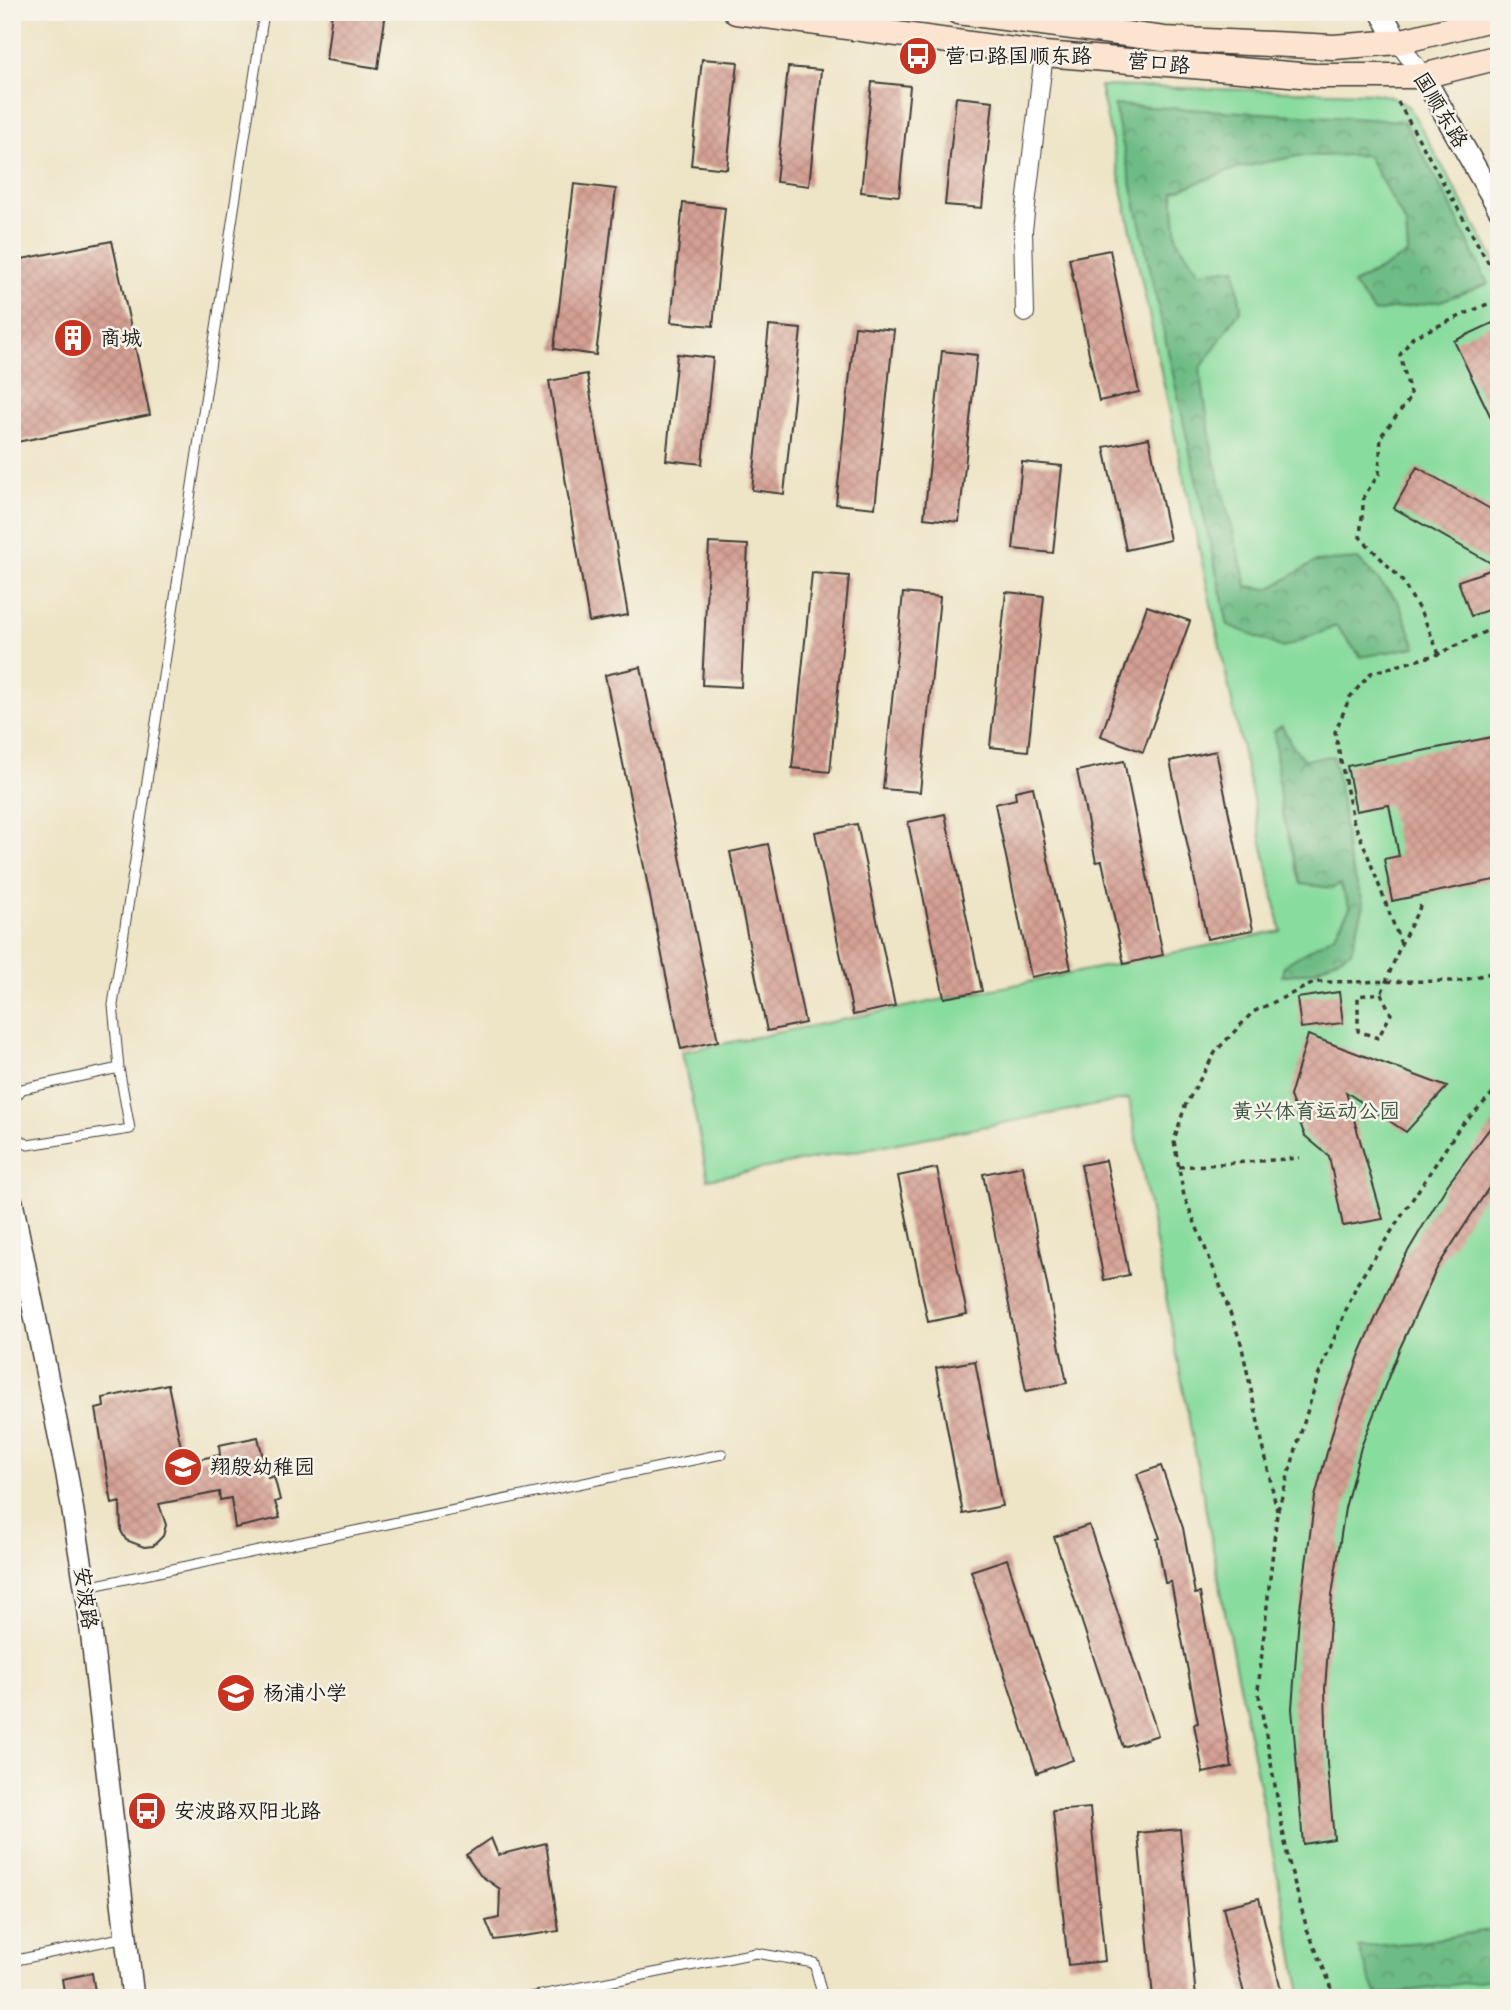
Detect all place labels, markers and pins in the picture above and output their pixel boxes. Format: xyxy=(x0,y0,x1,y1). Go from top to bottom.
bus stop icon: 营口路国顺东路 xyxy=(897,35,939,77)
place label: 营口路国顺东路 xyxy=(945,37,1092,75)
building icon: 商城 xyxy=(52,317,94,359)
place label: 商城 xyxy=(100,319,142,357)
school or university icon: 翔殷幼稚园 xyxy=(162,1446,204,1488)
place label: 翔殷幼稚园 xyxy=(210,1448,315,1486)
school or university icon: 杨浦小学 xyxy=(215,1672,257,1714)
place label: 杨浦小学 xyxy=(263,1674,347,1712)
bus stop icon: 安波路双阳北路 xyxy=(126,1790,168,1832)
place label: 安波路双阳北路 xyxy=(174,1792,321,1830)

